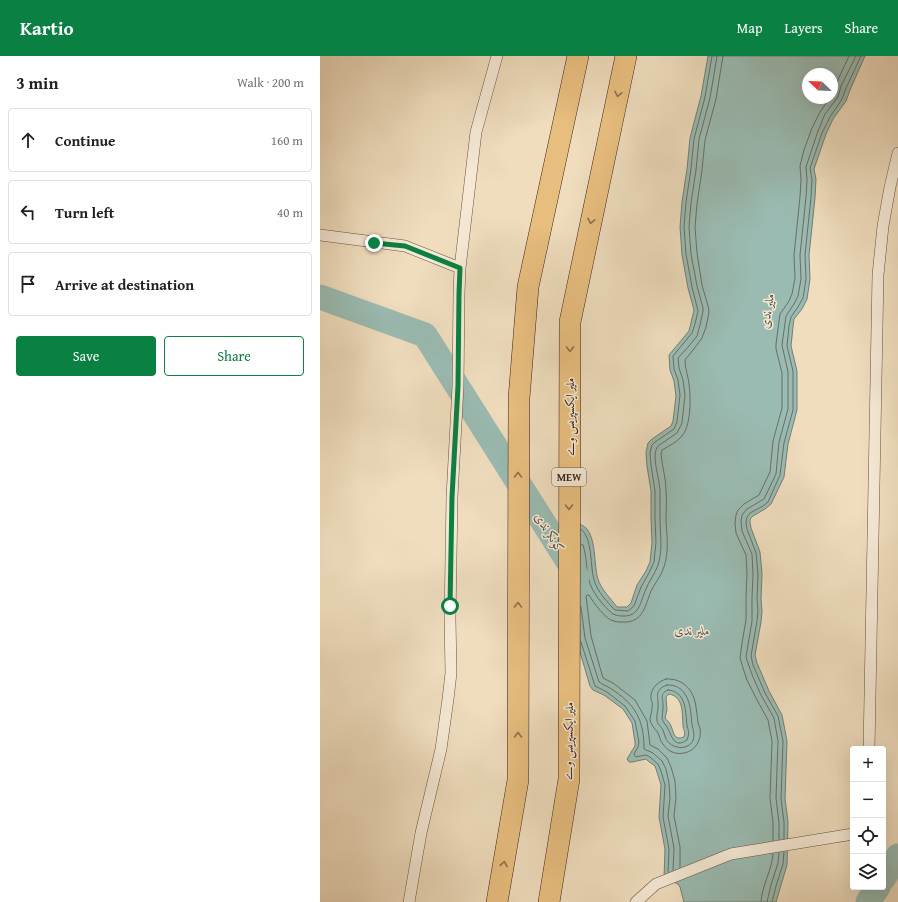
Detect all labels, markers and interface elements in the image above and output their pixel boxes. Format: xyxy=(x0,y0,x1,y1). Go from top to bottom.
text: Kartio xyxy=(20,14,74,42)
text: Map xyxy=(737,18,763,38)
text: Layers xyxy=(785,18,823,38)
text: Share xyxy=(845,18,878,38)
north arrow xyxy=(802,68,838,104)
text: 3 min xyxy=(16,70,58,95)
text: Walk · 200 m xyxy=(237,73,304,92)
one-way arrow xyxy=(615,91,623,97)
icon: ahead xyxy=(17,129,39,151)
text: Continue xyxy=(55,130,116,151)
text: 160 m xyxy=(271,131,303,150)
icon: left xyxy=(17,201,39,223)
text: Turn left xyxy=(55,202,114,223)
text: 40 m xyxy=(277,203,303,222)
one-way arrow xyxy=(588,218,596,224)
route end xyxy=(365,234,383,252)
icon: arrive xyxy=(17,273,39,295)
text: Arrive at destination xyxy=(55,274,194,295)
water label: ملیر ندی xyxy=(755,292,779,330)
button: Save xyxy=(16,336,156,376)
button: Share xyxy=(164,336,304,376)
one-way arrow xyxy=(566,346,574,352)
street label: ملیر ایکسپریس وے xyxy=(561,378,579,456)
road number: MEW xyxy=(552,468,586,486)
one-way arrow xyxy=(514,472,522,478)
one-way arrow xyxy=(565,504,573,510)
water label: کونکر ندی xyxy=(530,509,570,557)
route start xyxy=(441,597,459,615)
one-way arrow xyxy=(514,602,522,608)
water label: ملیر ندی xyxy=(674,621,710,640)
street label: ملیر ایکسپریس وے xyxy=(559,702,578,780)
one-way arrow xyxy=(514,732,522,738)
map controls xyxy=(850,746,886,890)
button: + xyxy=(850,746,886,782)
button: − xyxy=(850,782,886,818)
button: locate xyxy=(850,818,886,854)
button: layers xyxy=(850,854,886,890)
one-way arrow xyxy=(499,860,508,867)

